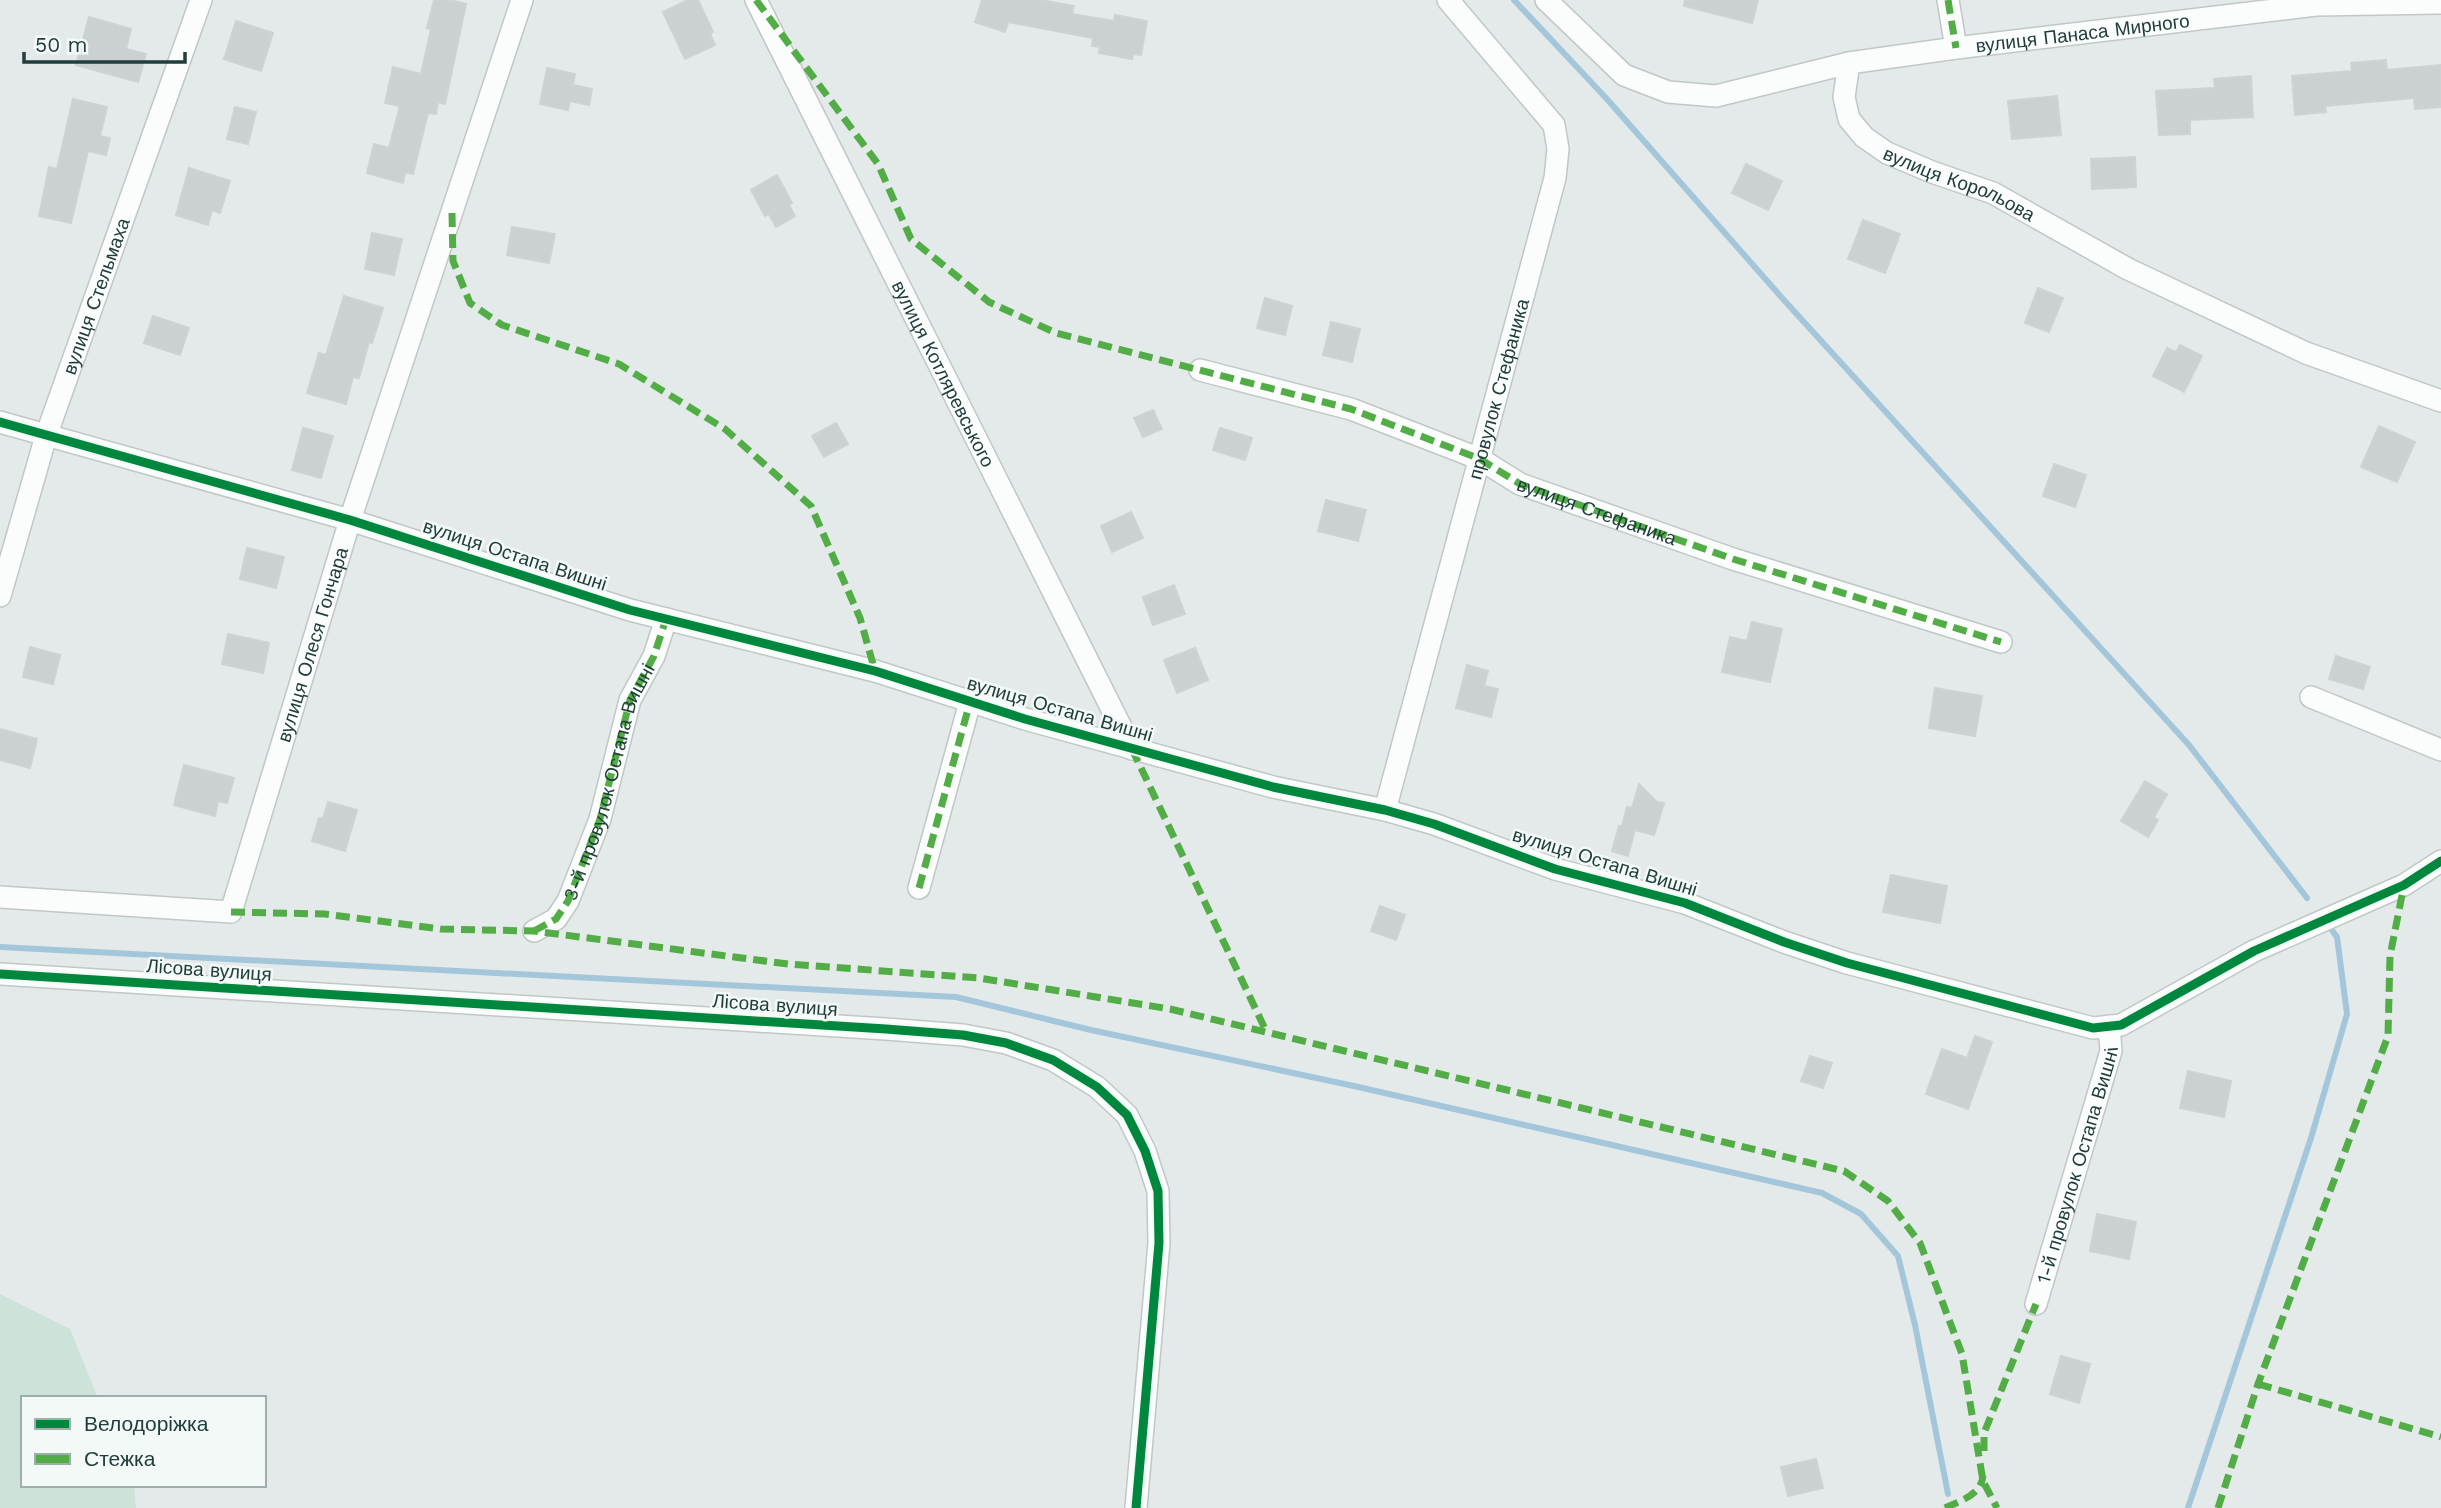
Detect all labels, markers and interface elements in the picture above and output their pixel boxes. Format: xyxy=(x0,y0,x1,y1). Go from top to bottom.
street label: вулиця Панаса Мирного xyxy=(1974,9,2191,57)
scale bar xyxy=(24,21,186,65)
text: 50 m xyxy=(35,32,87,57)
street label: вулиця Корольова xyxy=(1880,141,2040,226)
street label: вулиця Стельмаха xyxy=(57,214,134,378)
street label: вулиця Котляревського xyxy=(887,276,1000,471)
street label: провулок Стефаника xyxy=(1463,296,1534,482)
street label: вулиця Стефаника xyxy=(1514,472,1680,550)
street label: вулиця Остапа Вишні xyxy=(420,514,610,596)
street label: вулиця Олеся Гончара xyxy=(272,544,353,745)
street label: 3-й провулок Остапа Вишні xyxy=(558,659,659,903)
street label: вулиця Остапа Вишні xyxy=(965,671,1155,747)
street label: вулиця Остапа Вишні xyxy=(1510,823,1700,901)
street label: Лісова вулиця xyxy=(146,954,272,986)
street label: Лісова вулиця xyxy=(712,989,838,1021)
street label: 1-й провулок Остапа Вишні xyxy=(2031,1046,2123,1286)
legend xyxy=(21,1396,266,1487)
text: Велодоріжка xyxy=(84,1411,209,1436)
text: Стежка xyxy=(84,1446,156,1471)

